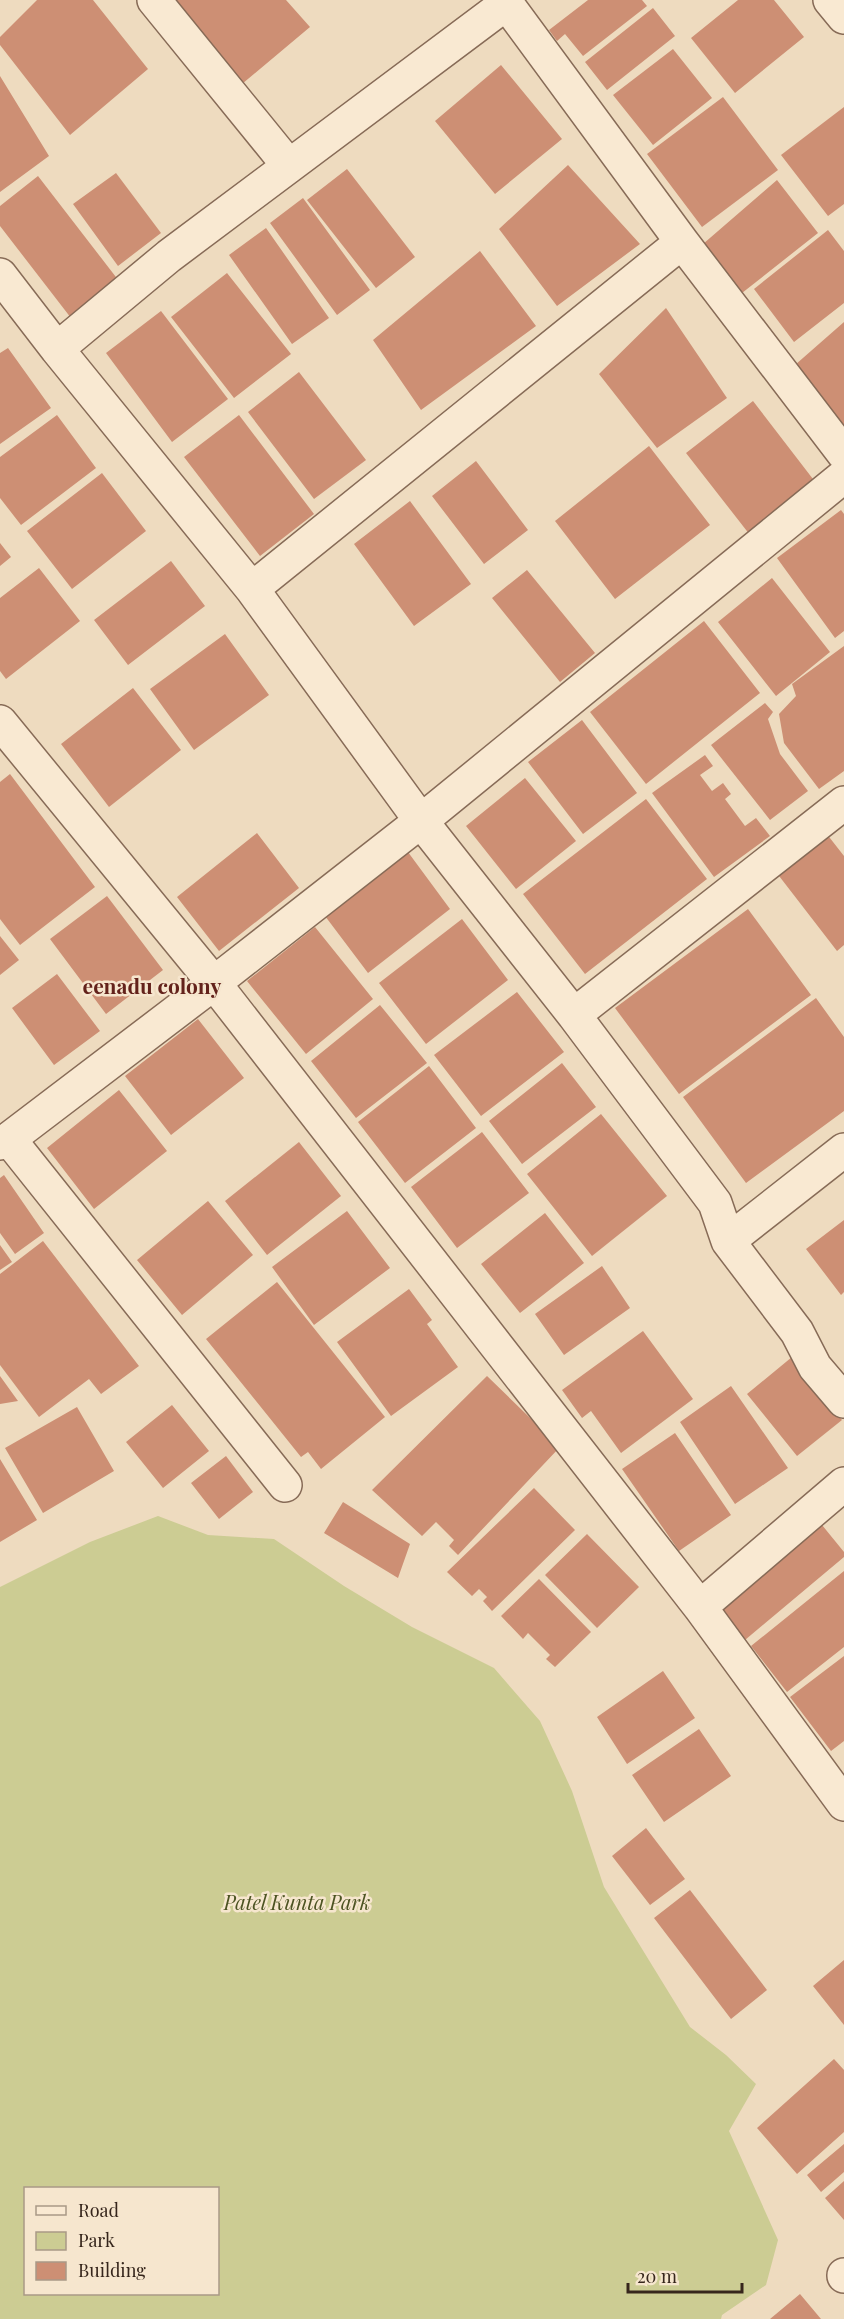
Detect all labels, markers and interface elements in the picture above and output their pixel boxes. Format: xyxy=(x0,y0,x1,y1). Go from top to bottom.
district label: eenadu colony xyxy=(83,971,222,999)
park label: Patel Kunta Park xyxy=(223,1888,370,1915)
legend xyxy=(24,2187,219,2295)
text: Road xyxy=(78,2198,119,2222)
text: Park xyxy=(78,2228,115,2252)
scale bar xyxy=(628,2256,742,2294)
text: Building xyxy=(78,2258,146,2282)
text: 20 m xyxy=(637,2264,677,2288)

